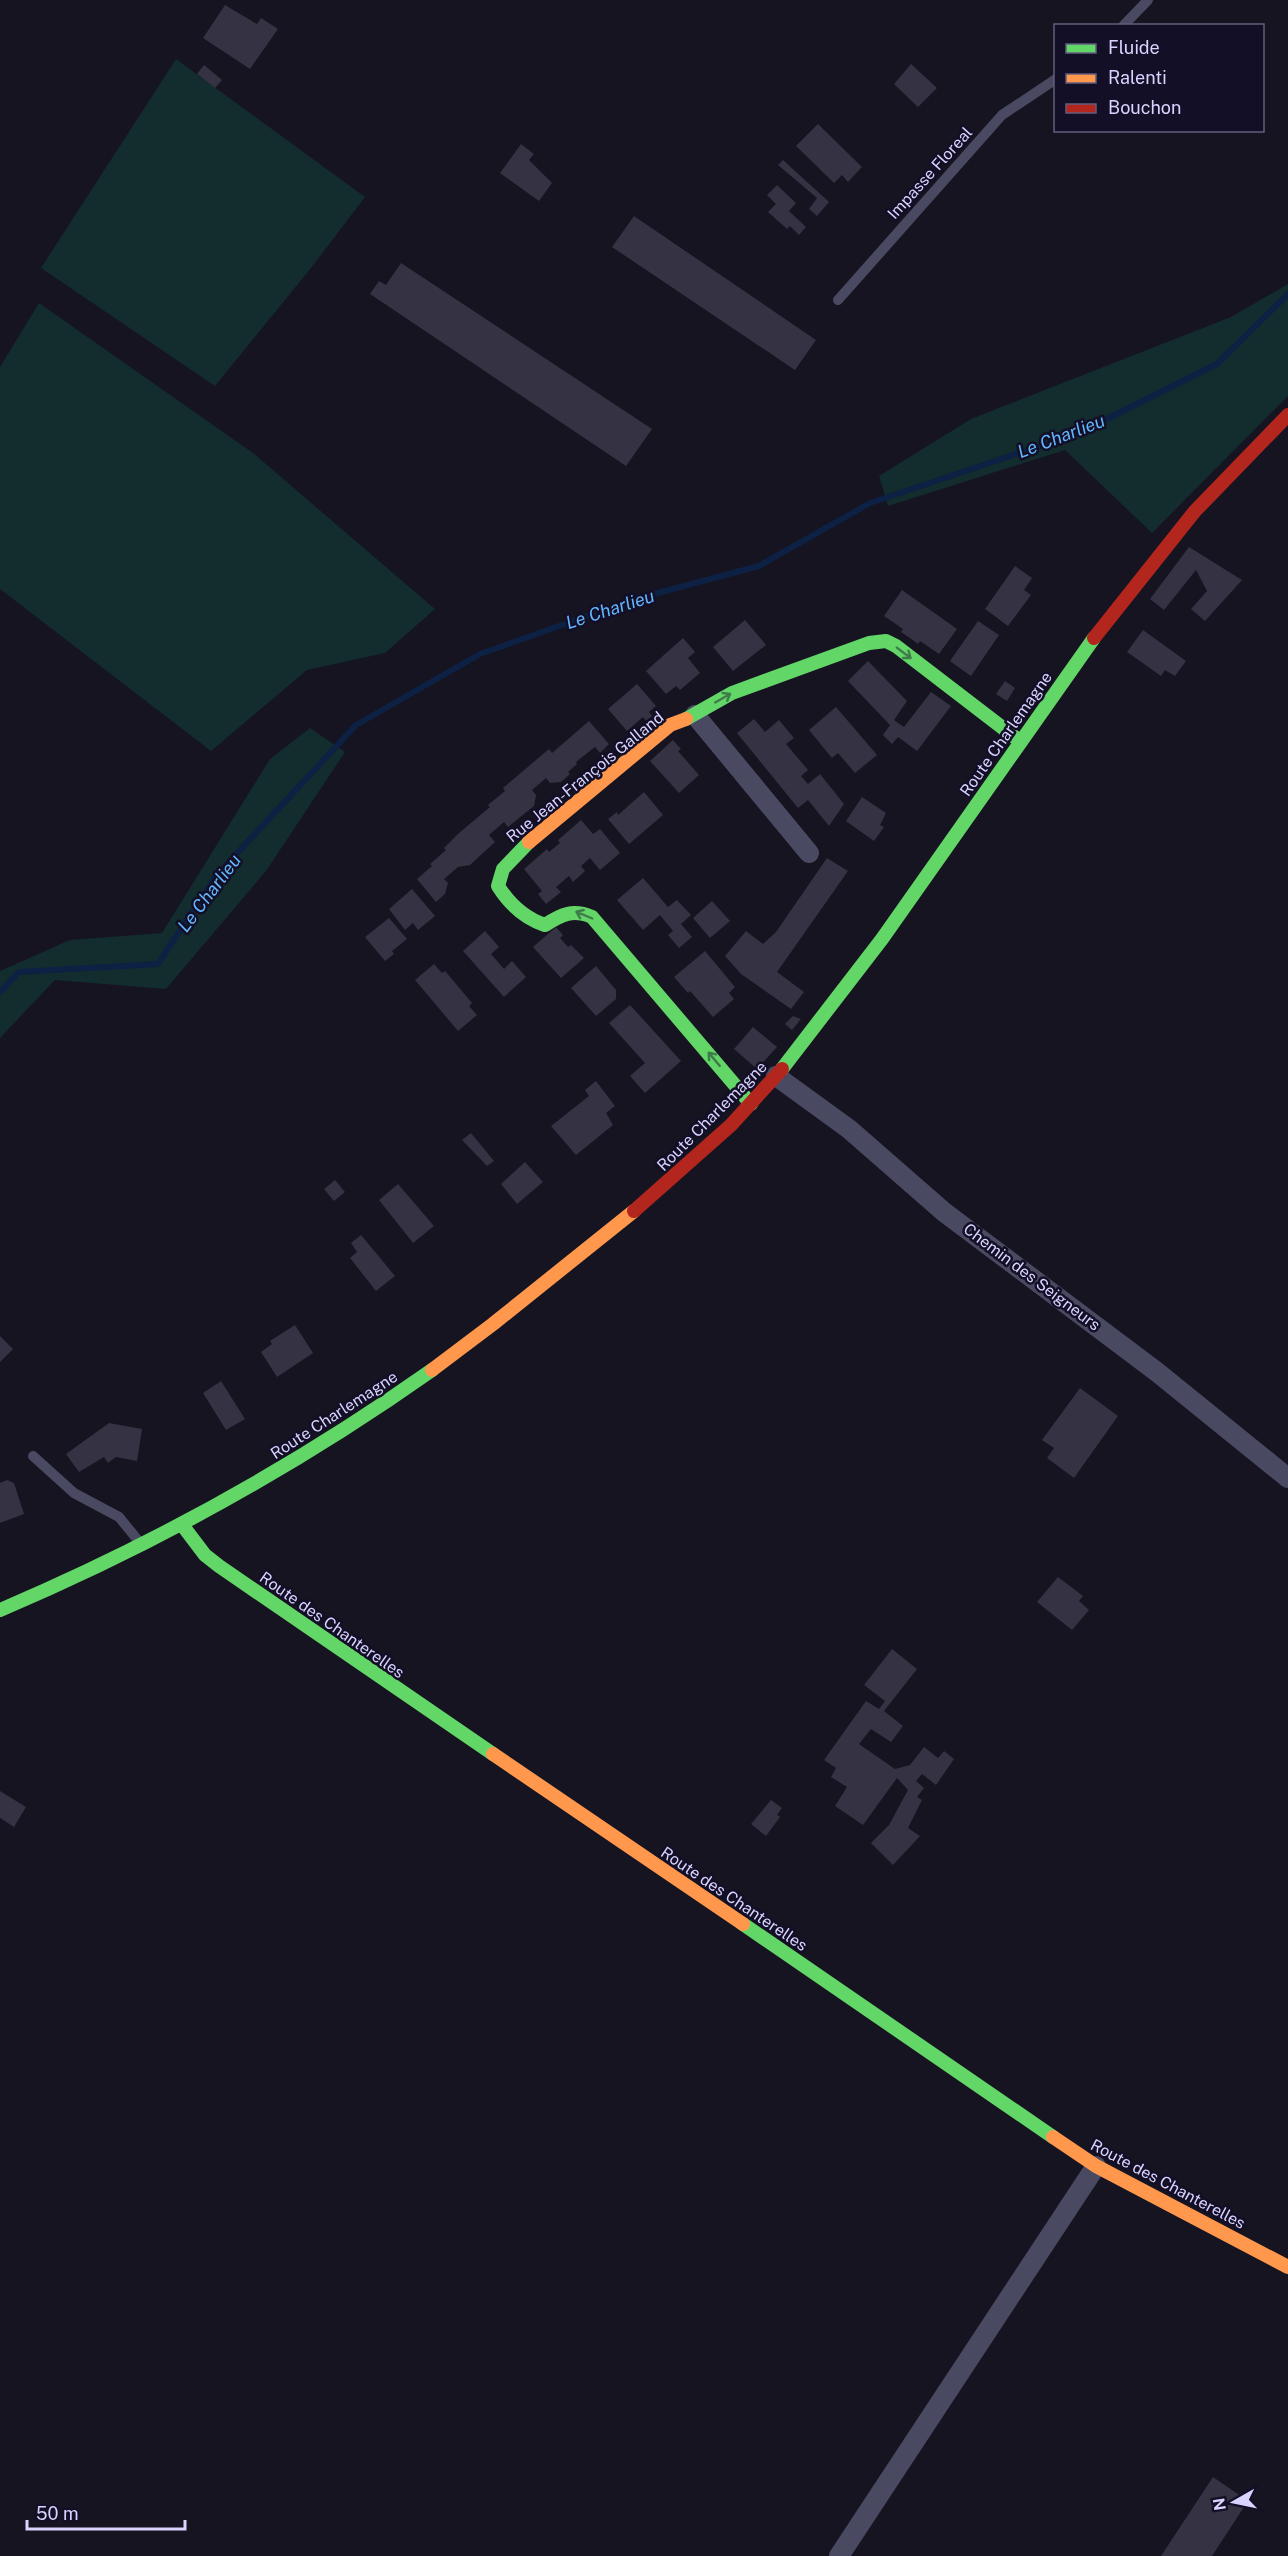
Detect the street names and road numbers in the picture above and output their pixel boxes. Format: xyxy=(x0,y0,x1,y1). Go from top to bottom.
street label: Impasse Floreal xyxy=(884,123,976,223)
street label: Route Charlemagne xyxy=(956,668,1056,800)
street label: Rue Jean-François Galland xyxy=(503,708,667,846)
street label: Route Charlemagne xyxy=(653,1057,771,1175)
street label: Chemin des Seigneurs xyxy=(960,1219,1104,1335)
street label: Route Charlemagne xyxy=(267,1367,401,1463)
street label: Route des Chanterelles xyxy=(256,1568,408,1682)
street label: Route des Chanterelles xyxy=(657,1843,811,1955)
street label: Route des Chanterelles xyxy=(1087,2135,1249,2233)

